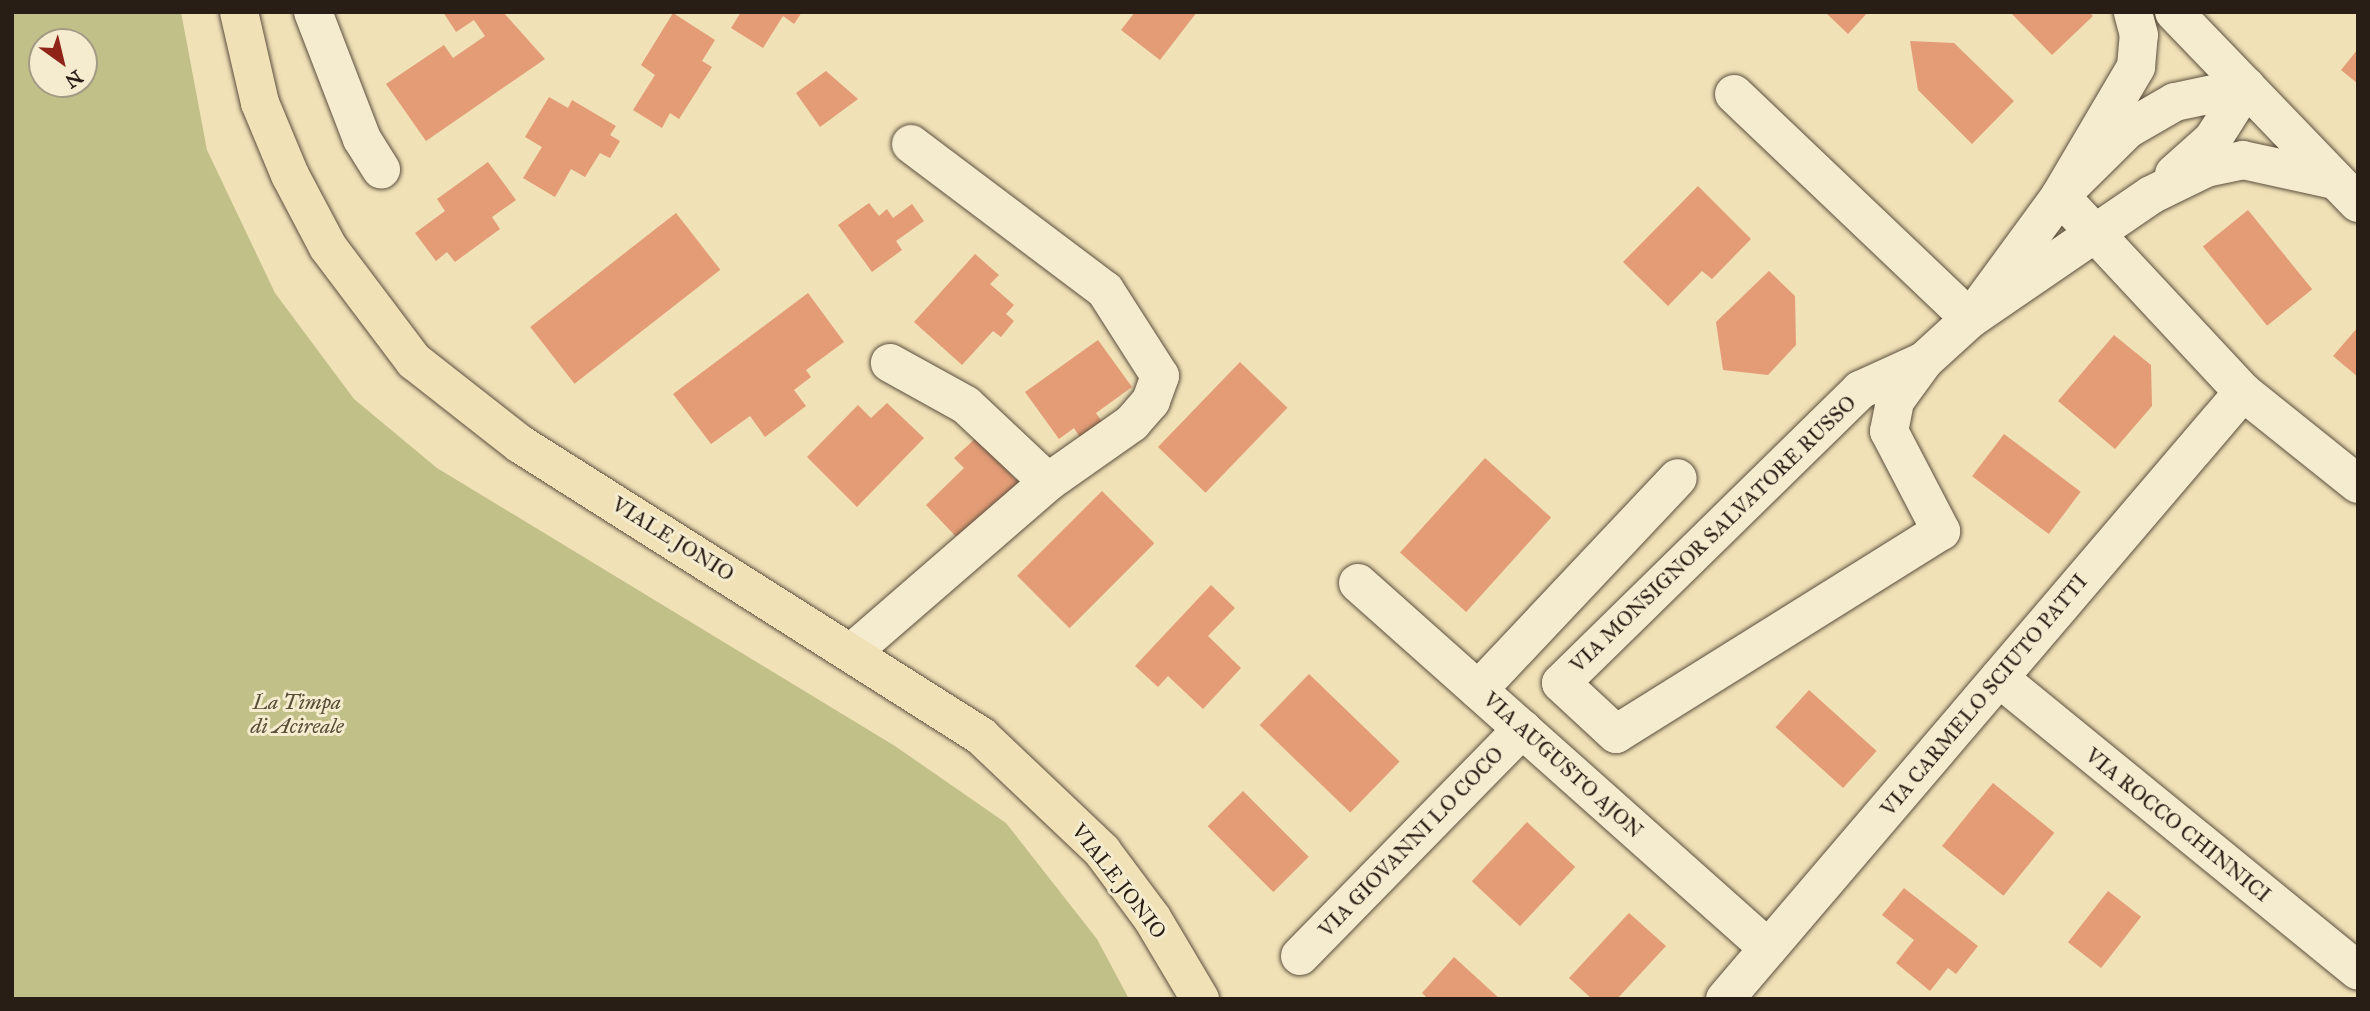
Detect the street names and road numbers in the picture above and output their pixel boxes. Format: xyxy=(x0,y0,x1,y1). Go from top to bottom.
street label: VIA MONSIGNOR SALVATORE RUSSO xyxy=(1565,390,1861,678)
street label: VIALE JONIO xyxy=(607,491,739,587)
street label: VIA CARMELO SCIUTO PATTI xyxy=(1875,569,2093,821)
street label: VIA AUGUSTO AJON xyxy=(1478,687,1648,843)
street label: VIA GIOVANNI LO COCO xyxy=(1313,742,1509,942)
street label: VIA ROCCO CHINNICI xyxy=(2080,743,2276,907)
street label: VIALE JONIO xyxy=(1066,818,1172,944)

